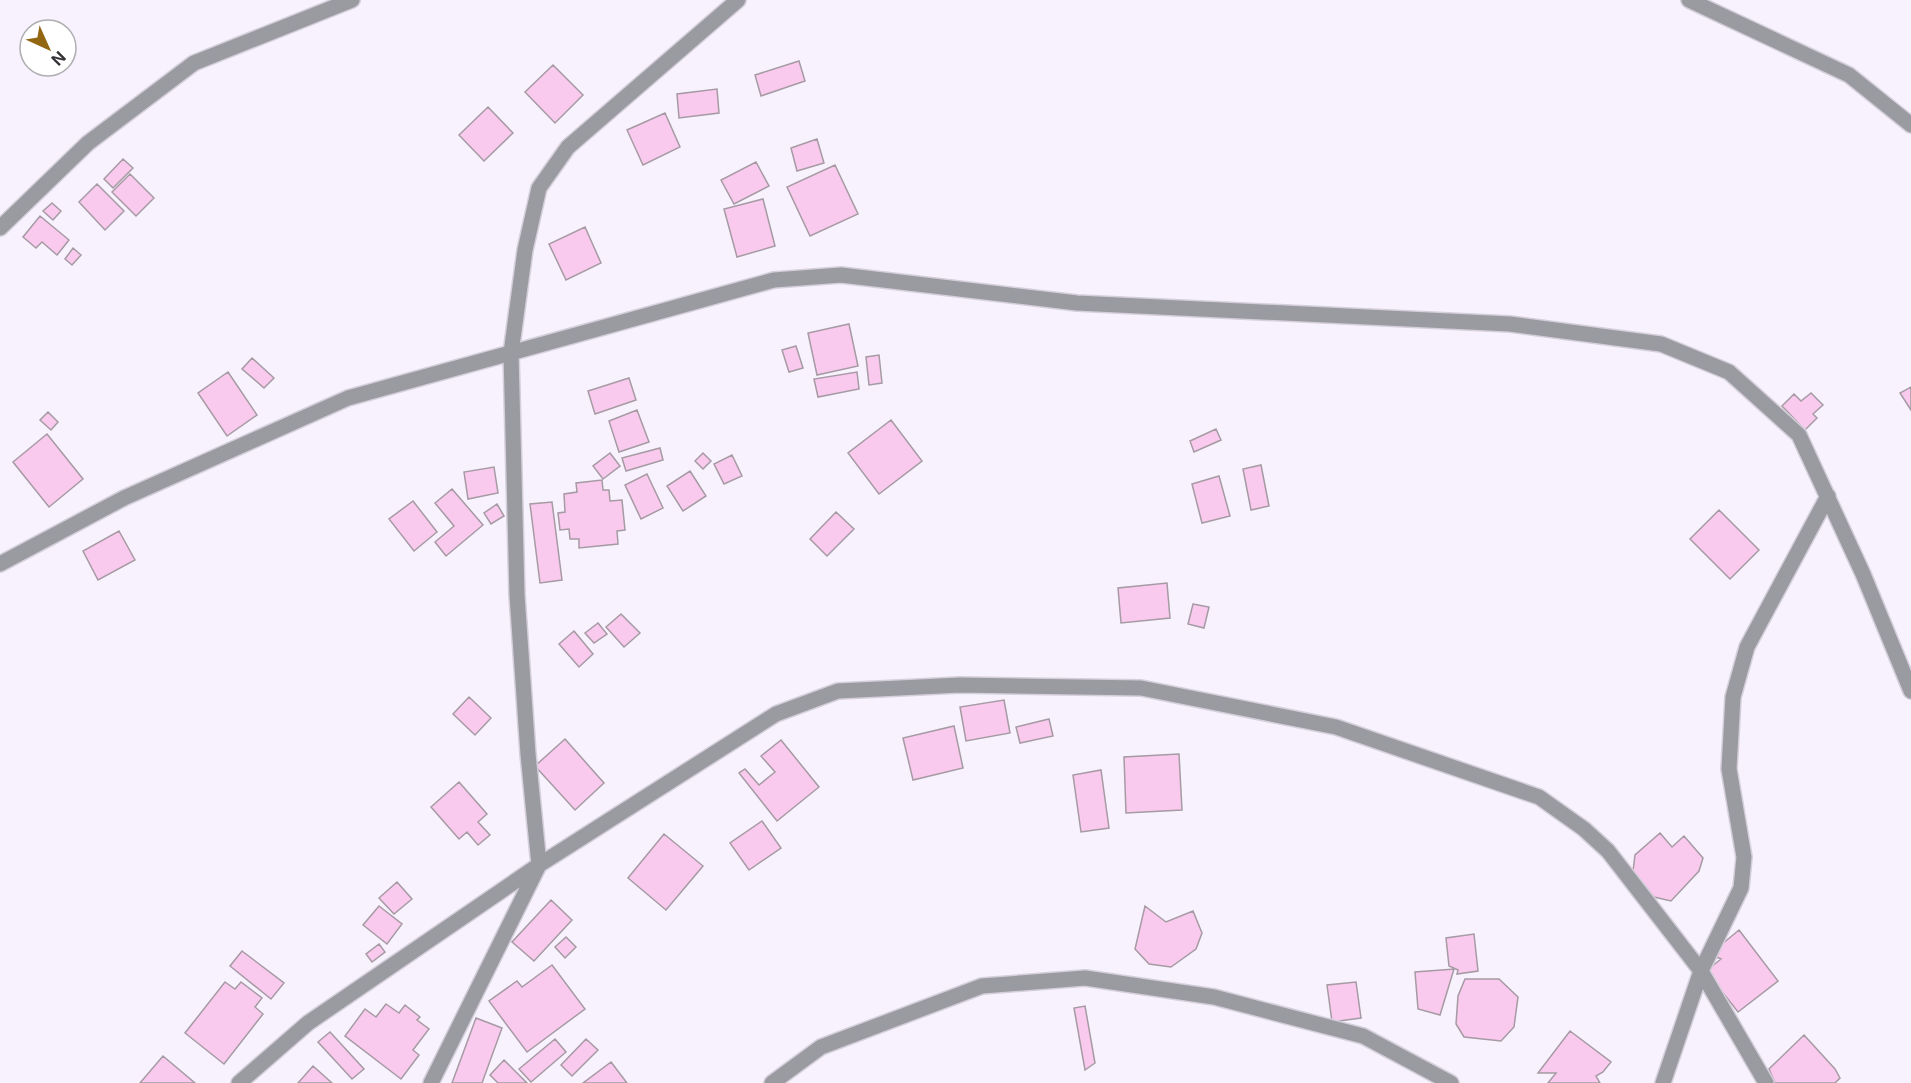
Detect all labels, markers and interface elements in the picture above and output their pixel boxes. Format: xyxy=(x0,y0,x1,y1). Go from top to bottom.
north arrow xyxy=(18,18,78,78)
text: N xyxy=(47,47,70,70)

